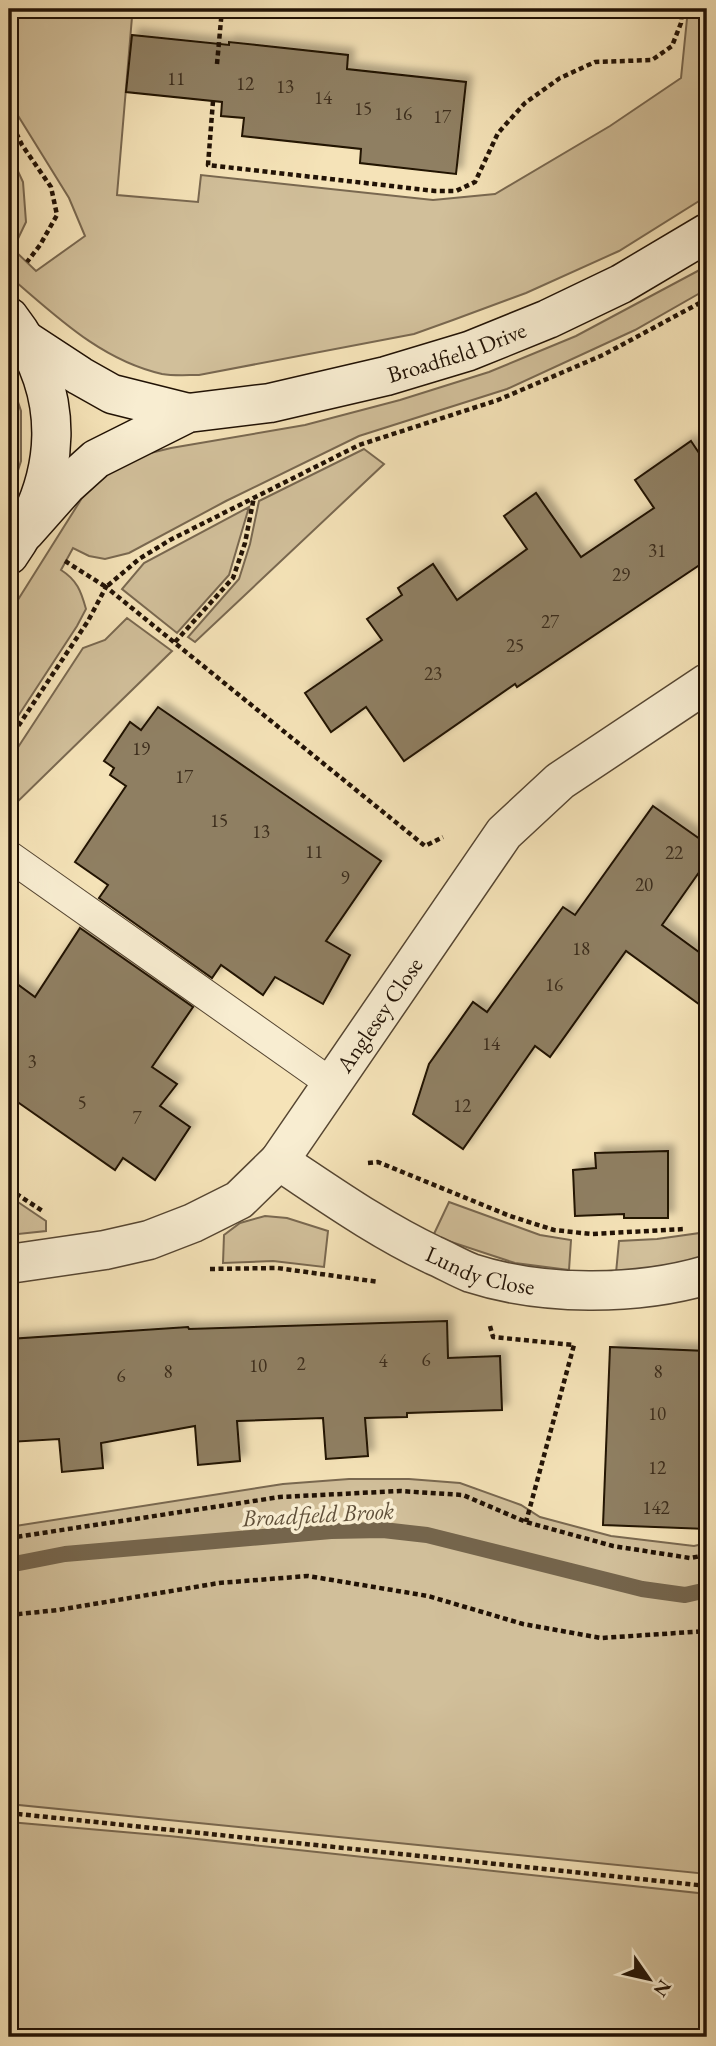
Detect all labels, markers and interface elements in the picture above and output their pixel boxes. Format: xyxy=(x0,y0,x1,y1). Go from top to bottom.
house number: 11 xyxy=(167,66,185,91)
house number: 12 xyxy=(236,71,254,96)
house number: 13 xyxy=(276,74,294,99)
house number: 14 xyxy=(314,85,333,110)
house number: 15 xyxy=(354,96,372,121)
house number: 16 xyxy=(394,101,412,126)
house number: 17 xyxy=(433,104,452,129)
street label: Broadfield Drive xyxy=(384,314,530,390)
house number: 31 xyxy=(648,538,666,563)
house number: 29 xyxy=(612,562,630,587)
house number: 27 xyxy=(541,609,560,634)
house number: 25 xyxy=(506,633,524,658)
house number: 23 xyxy=(424,661,442,686)
house number: 19 xyxy=(132,736,150,761)
house number: 17 xyxy=(175,764,194,789)
house number: 15 xyxy=(210,808,228,833)
house number: 13 xyxy=(252,819,270,844)
house number: 11 xyxy=(305,839,323,864)
house number: 22 xyxy=(665,840,683,865)
house number: 9 xyxy=(340,865,350,890)
house number: 20 xyxy=(635,872,653,897)
house number: 18 xyxy=(572,936,590,961)
street label: Anglesey Close xyxy=(329,951,429,1079)
house number: 16 xyxy=(545,972,563,997)
house number: 14 xyxy=(482,1031,501,1056)
house number: 3 xyxy=(27,1049,37,1074)
house number: 5 xyxy=(77,1090,87,1115)
house number: 12 xyxy=(453,1093,471,1118)
house number: 7 xyxy=(132,1105,142,1130)
street label: Lundy Close xyxy=(421,1239,537,1302)
house number: 6 xyxy=(421,1347,431,1372)
house number: 4 xyxy=(378,1348,388,1373)
house number: 2 xyxy=(296,1351,306,1376)
house number: 10 xyxy=(249,1353,267,1378)
house number: 8 xyxy=(163,1359,173,1384)
house number: 8 xyxy=(653,1359,663,1384)
house number: 6 xyxy=(116,1363,126,1388)
house number: 10 xyxy=(648,1401,666,1426)
house number: 12 xyxy=(648,1455,666,1480)
water label: Broadfield Brook xyxy=(240,1495,395,1534)
house number: 142 xyxy=(642,1495,670,1520)
north arrow xyxy=(614,1944,684,2014)
text: N xyxy=(648,1975,677,2002)

